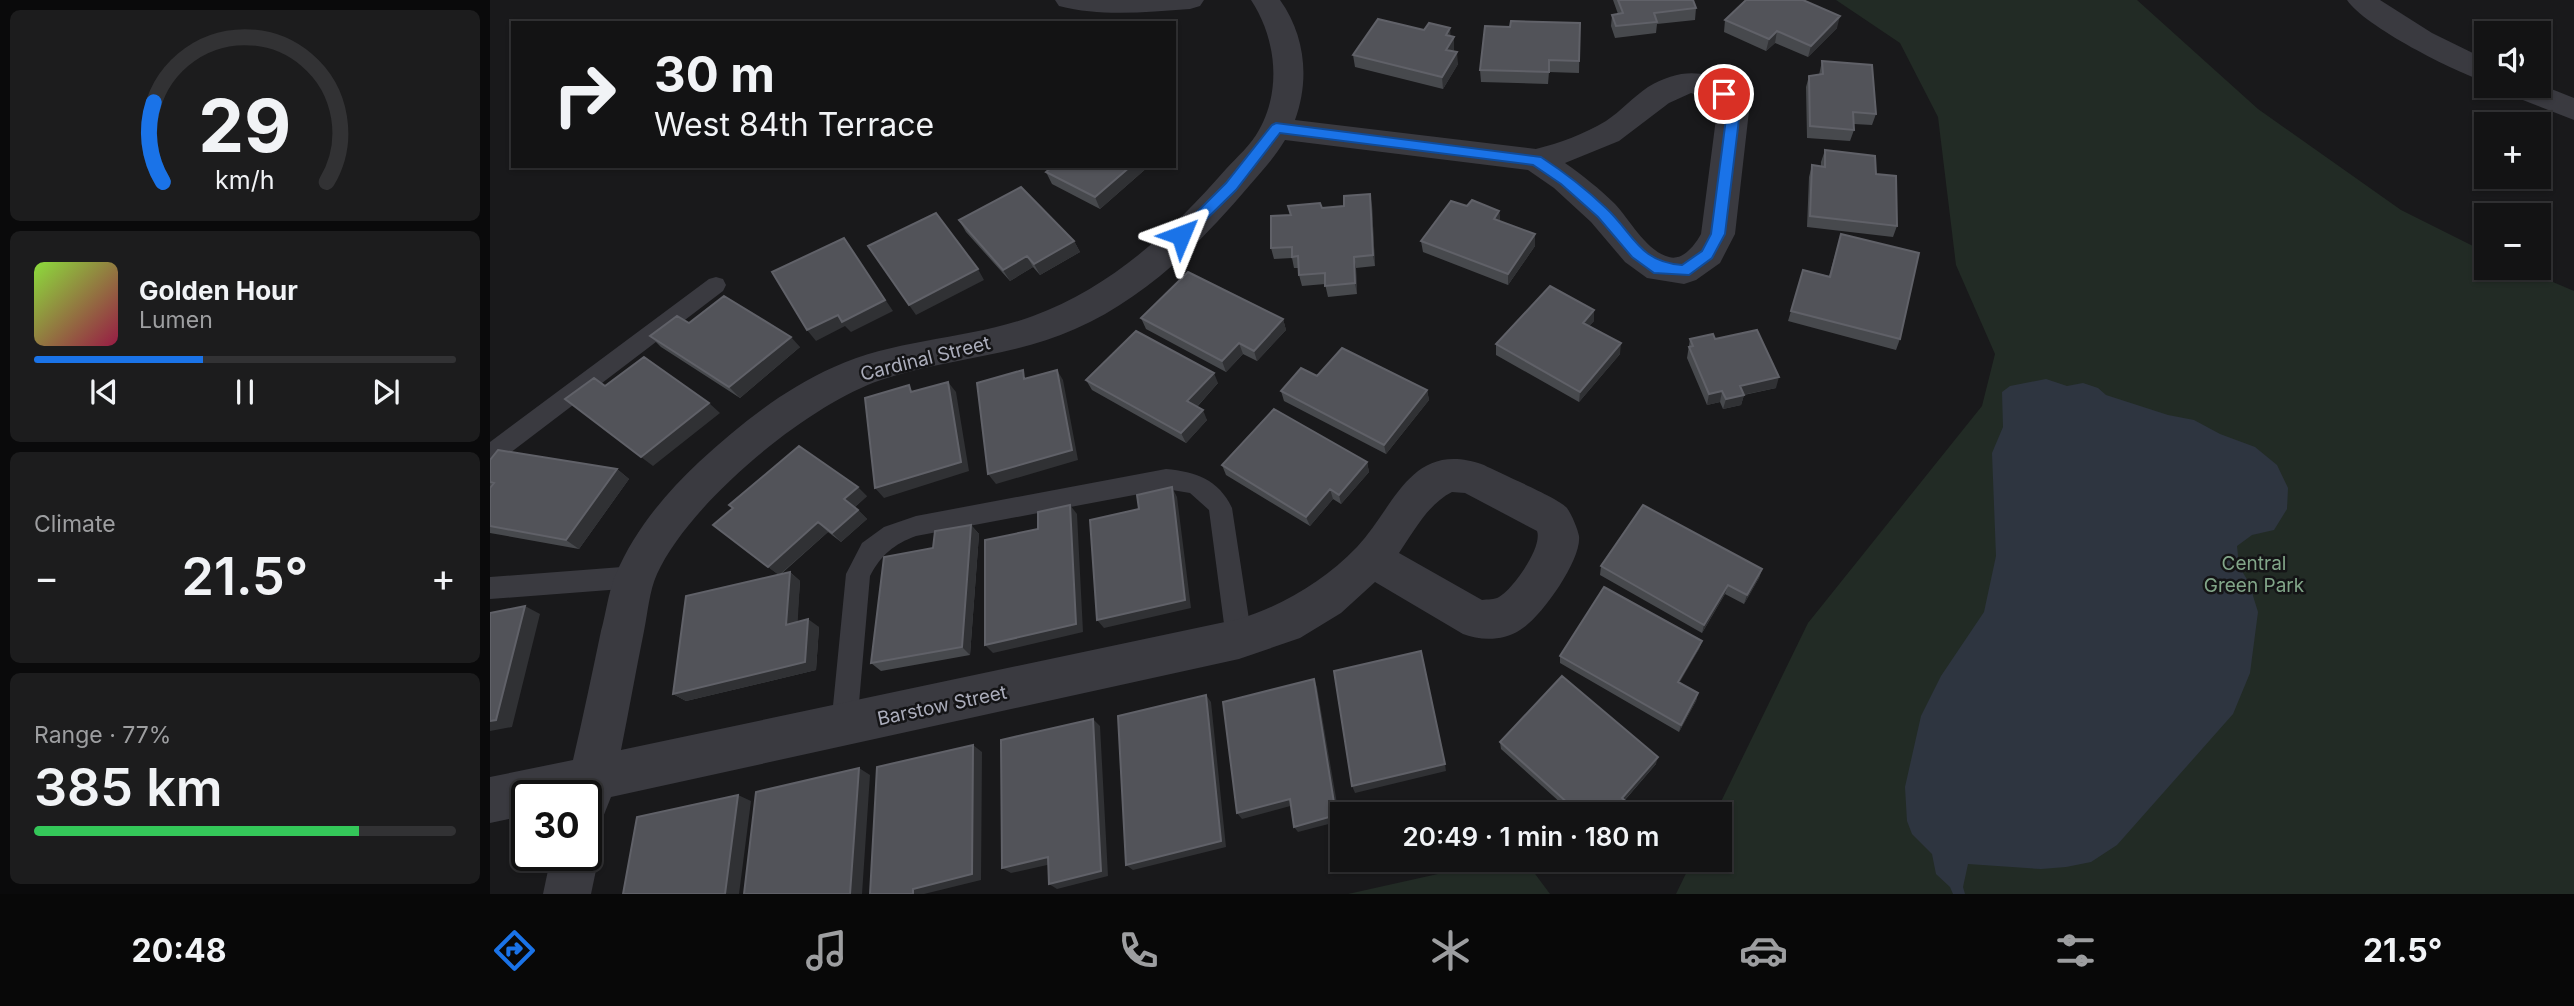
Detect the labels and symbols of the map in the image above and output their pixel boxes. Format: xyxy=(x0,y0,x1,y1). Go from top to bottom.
pin xyxy=(1694,64,1754,124)
position arrow xyxy=(1144,198,1218,272)
street label: Cardinal Street xyxy=(858,331,992,386)
park label: Central Green Park xyxy=(2204,552,2305,597)
street label: Barstow Street xyxy=(875,681,1009,730)
speed limit sign: 30 xyxy=(511,780,602,871)

